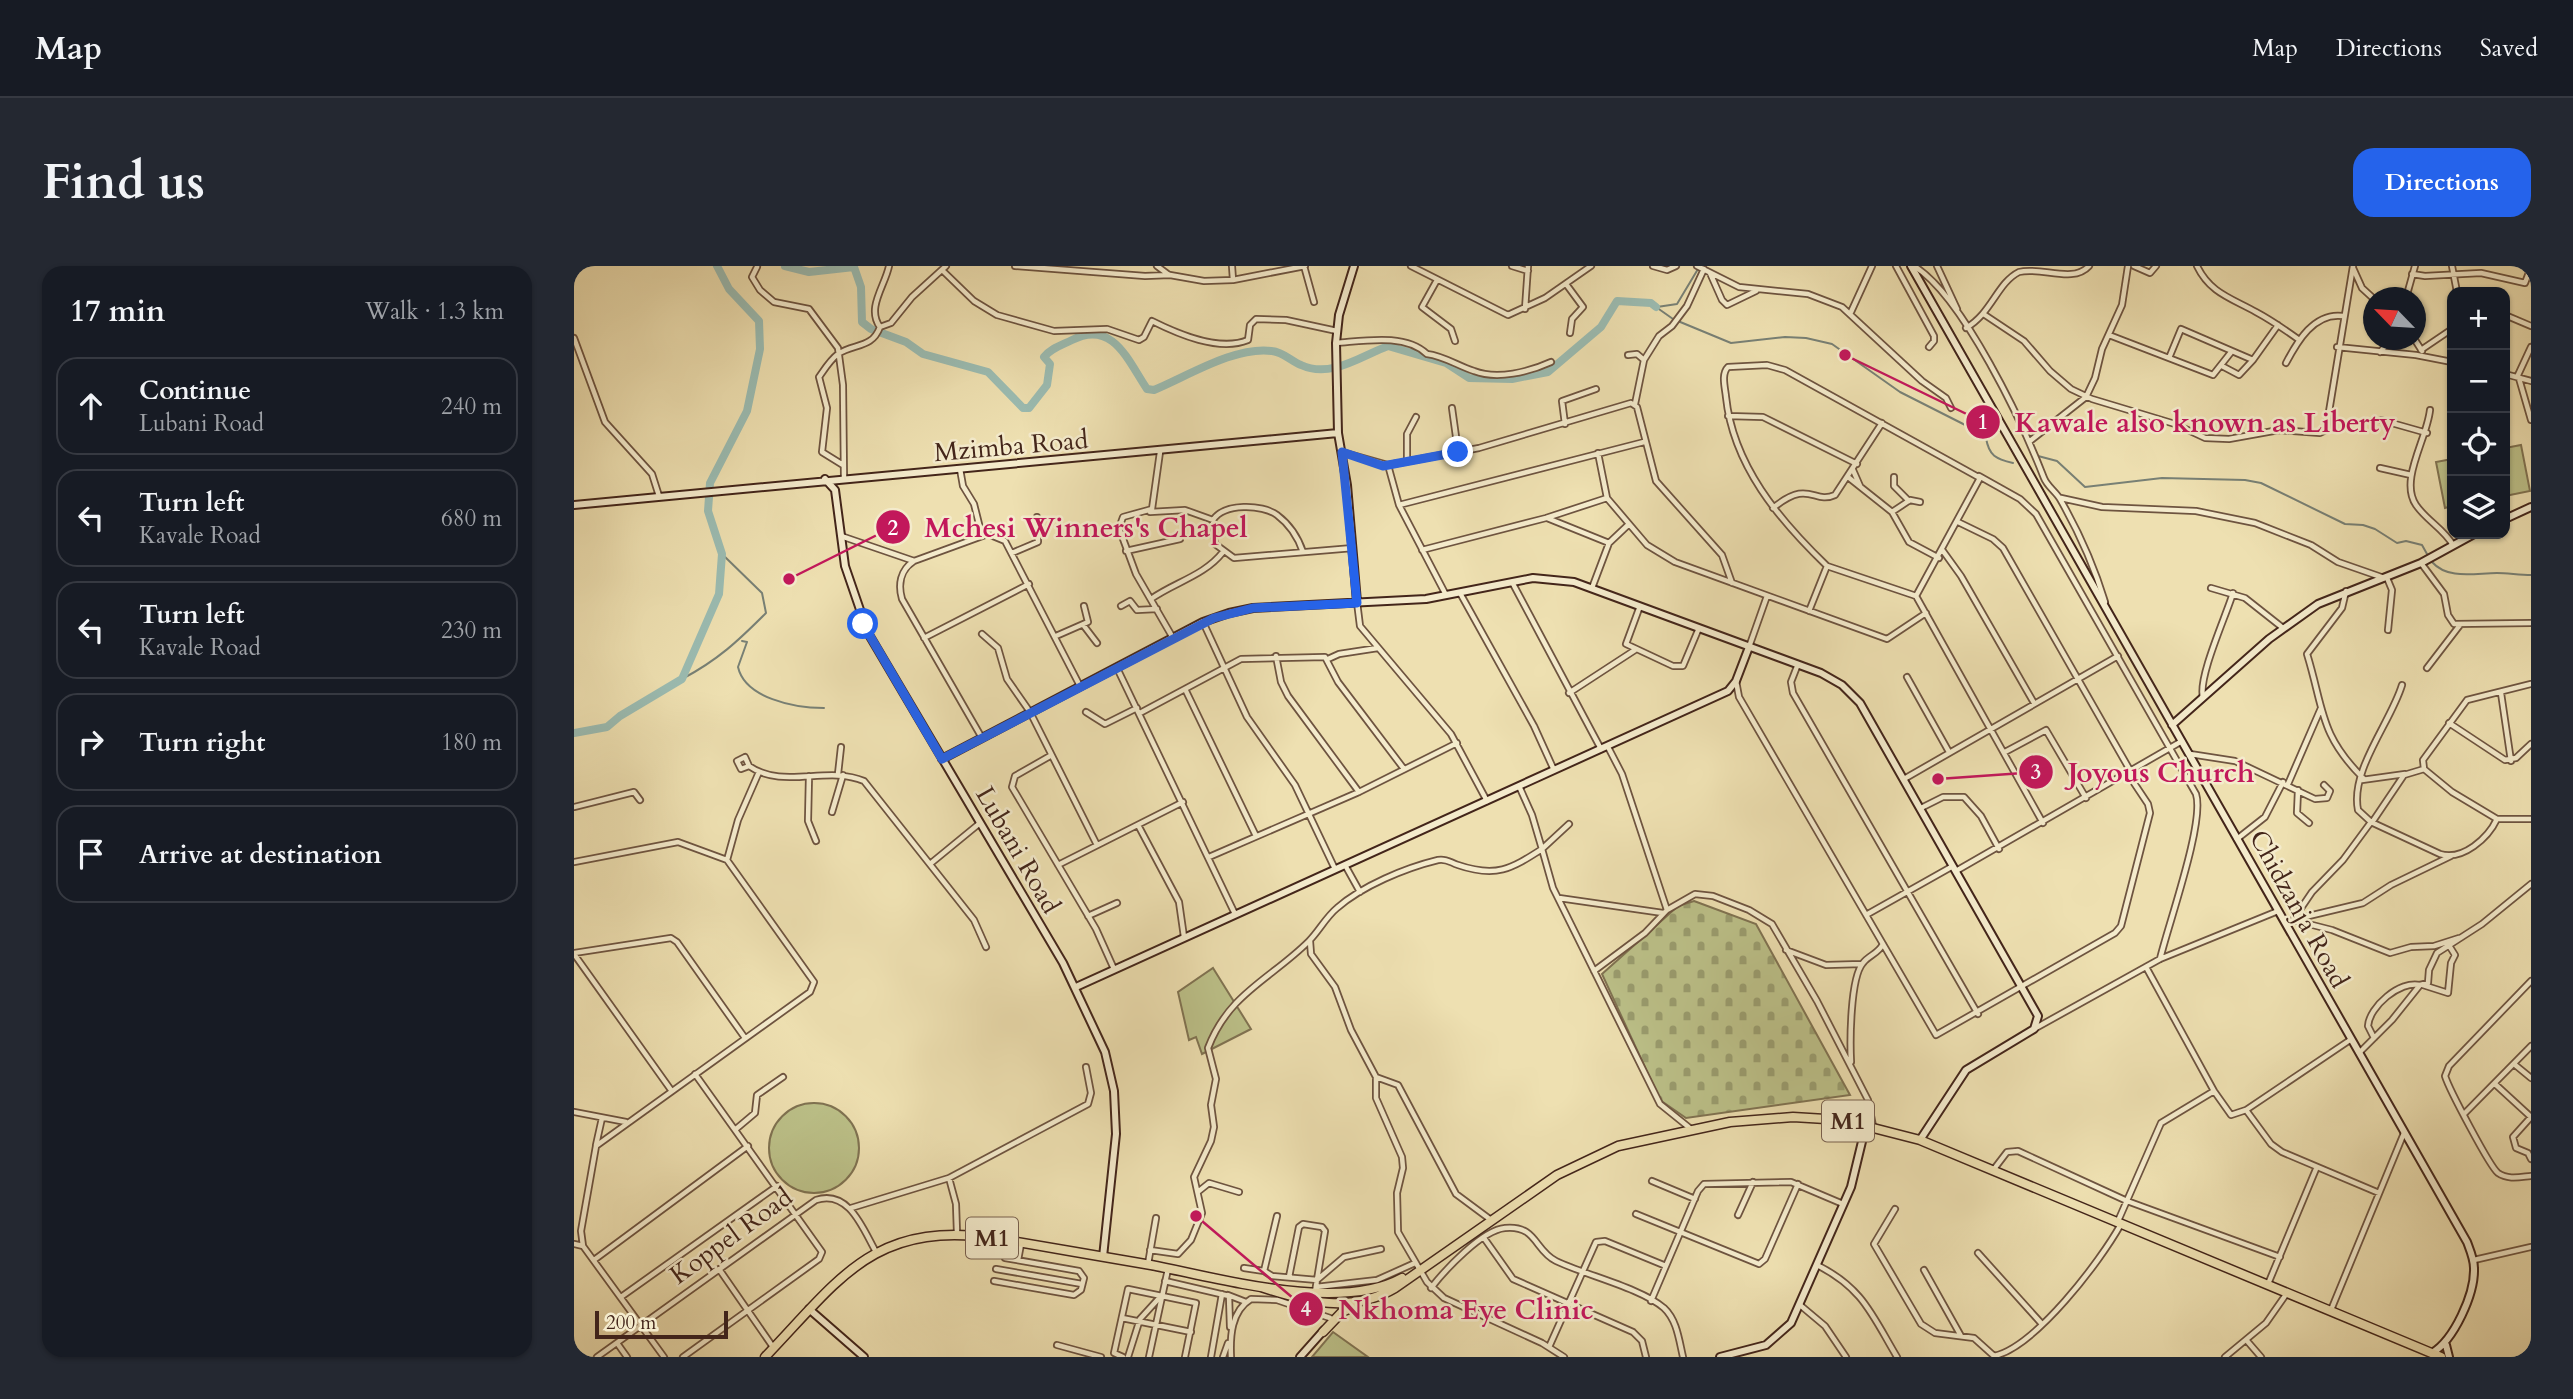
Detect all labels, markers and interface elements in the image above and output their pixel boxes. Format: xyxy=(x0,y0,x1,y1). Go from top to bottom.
text: Map xyxy=(35,26,102,71)
text: Map xyxy=(2252,32,2298,65)
text: Directions xyxy=(2336,32,2442,65)
text: Saved xyxy=(2480,32,2538,65)
button: Directions xyxy=(2353,148,2531,217)
text: Find us xyxy=(42,149,205,216)
north arrow xyxy=(2363,287,2426,350)
map controls xyxy=(2447,287,2510,539)
button: + xyxy=(2447,287,2510,350)
text: 17 min xyxy=(70,291,165,332)
text: Walk · 1.3 km xyxy=(365,296,504,327)
button: − xyxy=(2447,350,2510,413)
text: Continue xyxy=(139,373,251,408)
icon: ahead xyxy=(72,387,110,425)
text: 240 m xyxy=(441,391,502,422)
callout: Kawale also known as Liberty xyxy=(1966,397,2410,446)
text: Kawale also known as Liberty xyxy=(2015,404,2396,442)
text: Lubani Road xyxy=(139,408,264,439)
text: 1 xyxy=(1978,408,1988,437)
button: locate xyxy=(2447,413,2510,476)
street label: Mzimba Road xyxy=(932,422,1090,470)
route end xyxy=(1442,436,1473,467)
button: layers xyxy=(2447,476,2510,539)
text: Turn left xyxy=(139,485,244,520)
icon: left xyxy=(72,499,110,537)
text: 680 m xyxy=(441,503,502,534)
callout: Mchesi Winners's Chapel xyxy=(875,503,1262,552)
text: Mchesi Winners's Chapel xyxy=(924,509,1248,547)
text: 2 xyxy=(888,514,899,543)
text: Kavale Road xyxy=(139,520,261,551)
text: Turn left xyxy=(139,597,244,632)
route start xyxy=(847,608,878,639)
icon: left xyxy=(72,611,110,649)
text: 230 m xyxy=(441,615,502,646)
text: Kavale Road xyxy=(139,632,261,663)
icon: right xyxy=(72,723,110,761)
text: Turn right xyxy=(139,725,266,760)
text: 180 m xyxy=(441,727,502,758)
callout: Joyous Church xyxy=(2019,747,2269,796)
text: Joyous Church xyxy=(2064,754,2255,792)
text: 3 xyxy=(2031,758,2041,787)
street label: Lubani Road xyxy=(967,780,1069,920)
street label: Chidzanja Road xyxy=(2241,824,2357,994)
icon: arrive xyxy=(72,835,110,873)
text: Arrive at destination xyxy=(139,837,382,872)
road number: M1 xyxy=(1822,1100,1874,1142)
street label: Koppel Road xyxy=(663,1180,800,1292)
road number: M1 xyxy=(966,1218,1018,1258)
callout: Nkhoma Eye Clinic xyxy=(1289,1285,1607,1334)
text: Nkhoma Eye Clinic xyxy=(1338,1291,1594,1329)
text: 4 xyxy=(1301,1295,1312,1324)
scale bar xyxy=(595,1308,728,1340)
text: 200 m xyxy=(606,1310,656,1336)

